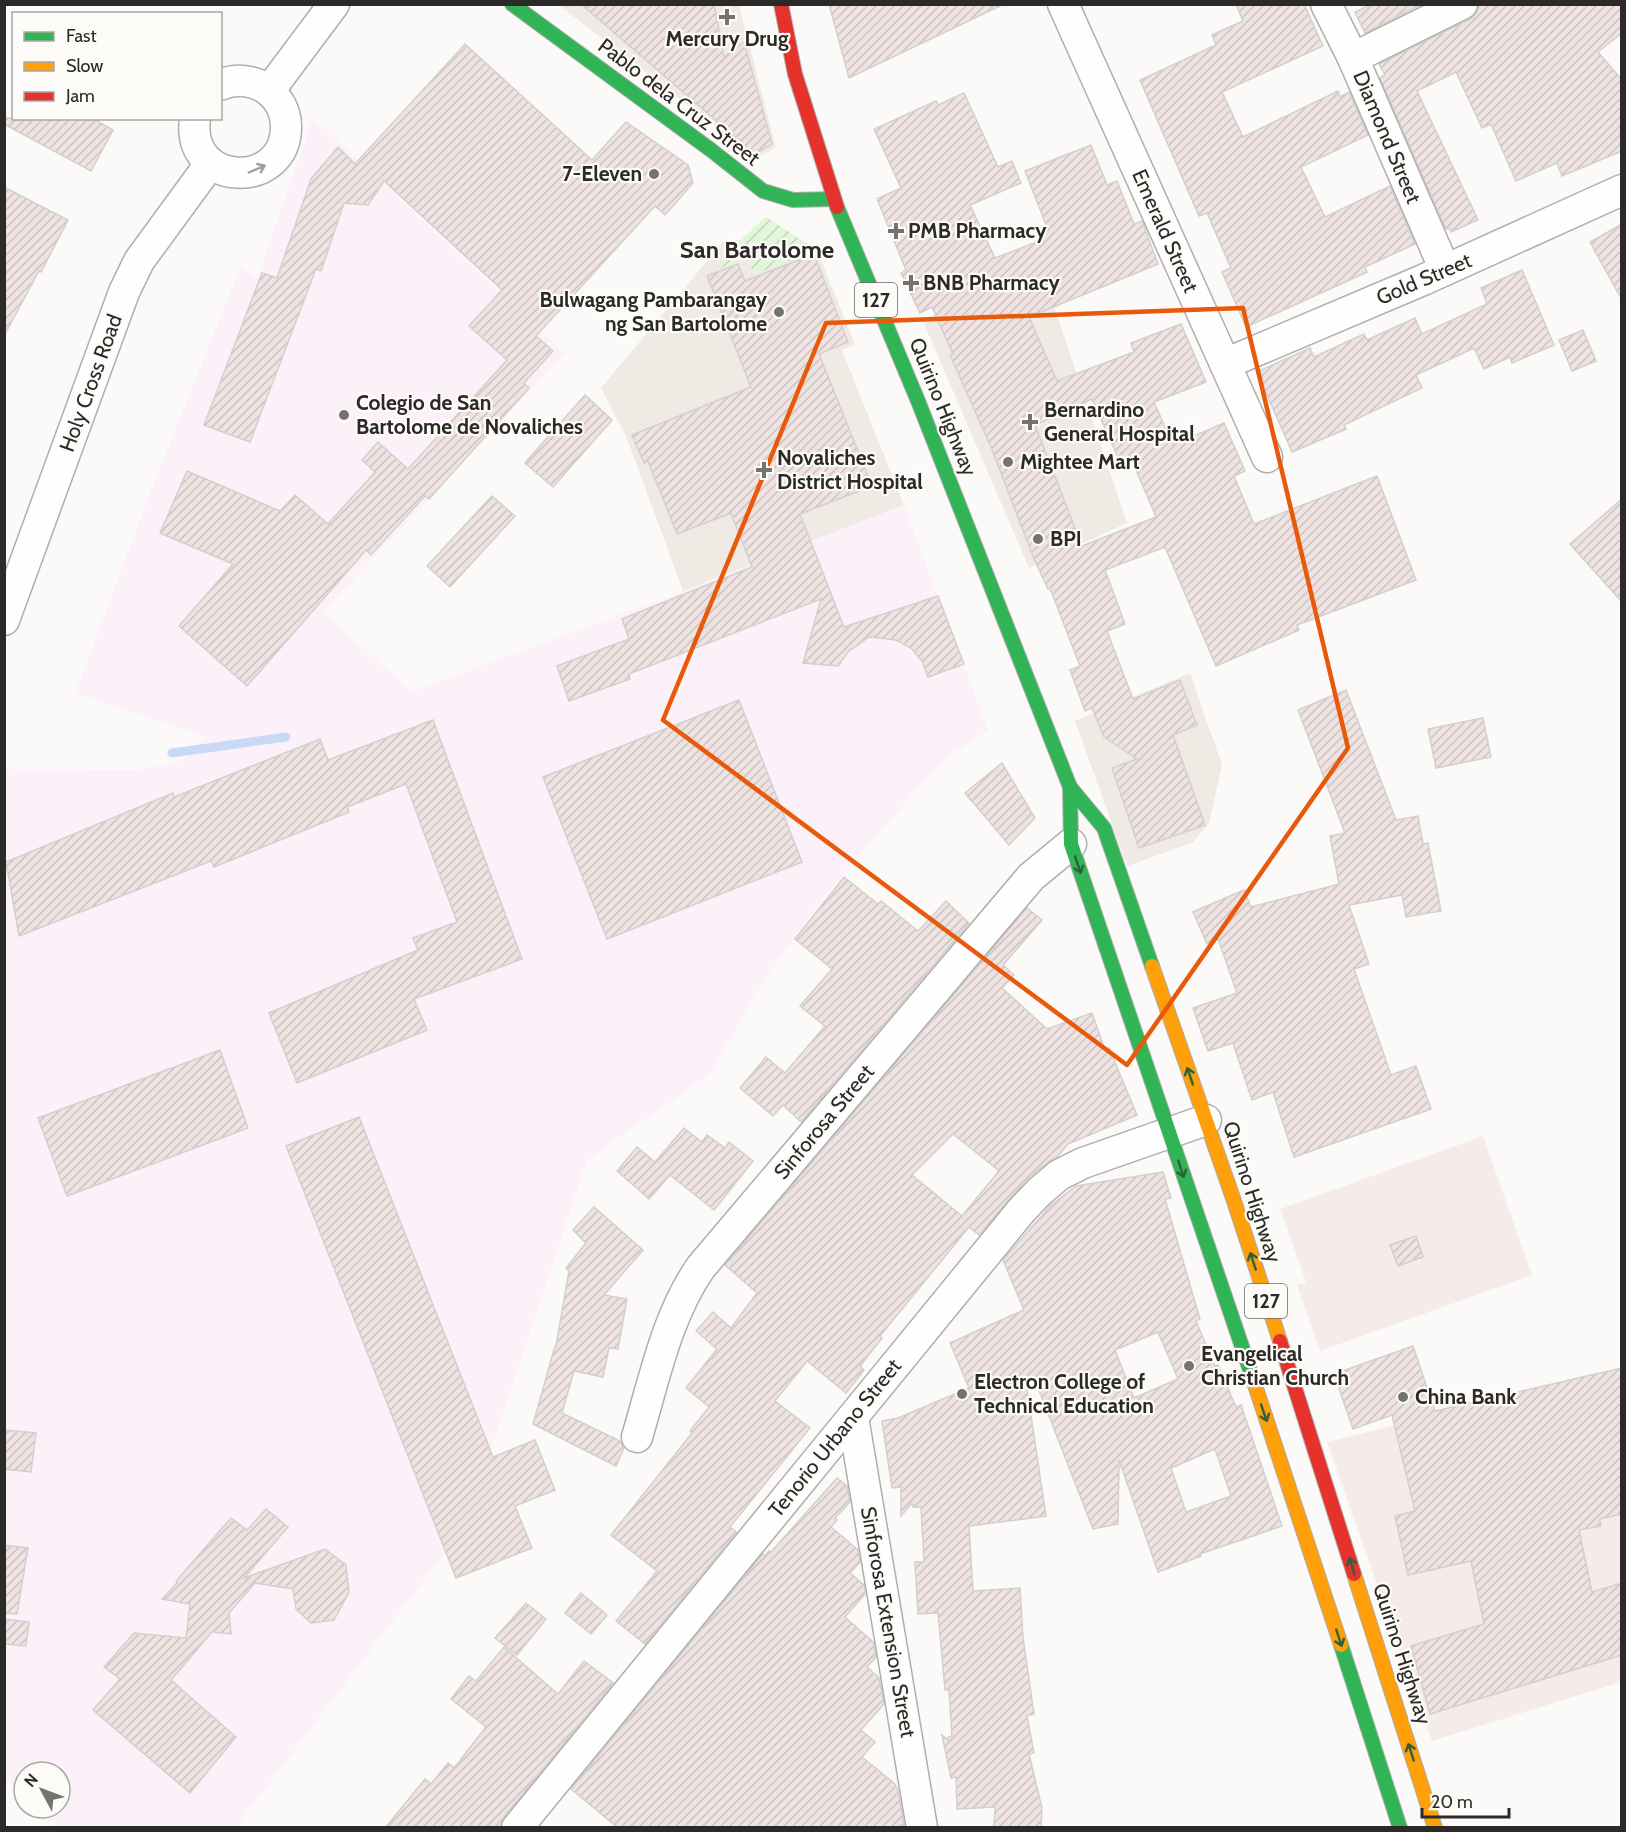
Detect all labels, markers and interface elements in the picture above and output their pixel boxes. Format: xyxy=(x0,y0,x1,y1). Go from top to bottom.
marker: Mercury Drug xyxy=(720,10,734,24)
legend xyxy=(12,12,222,120)
text: Fast xyxy=(66,25,97,47)
place label: Mercury Drug xyxy=(666,26,789,51)
street label: Pablo dela Cruz Street xyxy=(594,33,765,170)
text: Slow xyxy=(66,55,103,77)
street label: Diamond Street xyxy=(1348,67,1427,207)
text: Jam xyxy=(65,85,95,107)
place label: 7-Eleven xyxy=(562,161,642,186)
one-way arrow xyxy=(248,163,266,174)
street label: Emerald Street xyxy=(1127,165,1204,296)
marker: 7-Eleven xyxy=(647,167,661,181)
place label: PMB Pharmacy xyxy=(908,218,1047,243)
marker: PMB Pharmacy xyxy=(889,224,903,238)
district label: San Bartolome xyxy=(680,235,834,264)
street label: Gold Street xyxy=(1373,247,1475,310)
place label: BNB Pharmacy xyxy=(923,270,1060,295)
marker: BNB Pharmacy xyxy=(904,276,918,290)
road number: 127 xyxy=(855,283,897,317)
place label: Bulwagang Pambarangay ng San Bartolome xyxy=(539,287,768,336)
marker: Bulwagang Pambarangay ng San Bartolome xyxy=(772,305,786,319)
street label: Holy Cross Road xyxy=(54,311,127,455)
street label: Quirino Highway xyxy=(904,334,983,480)
place label: Colegio de San Bartolome de Novaliches xyxy=(356,390,583,439)
place label: Bernardino General Hospital xyxy=(1044,397,1195,446)
marker: Colegio de San Bartolome de Novaliches xyxy=(337,408,351,422)
marker: Bernardino General Hospital xyxy=(1021,413,1039,431)
place label: Novaliches District Hospital xyxy=(777,445,923,494)
place label: Mightee Mart xyxy=(1020,449,1140,474)
marker: Mightee Mart xyxy=(1001,455,1015,469)
marker: Novaliches District Hospital xyxy=(755,461,773,479)
place label: BPI xyxy=(1050,526,1082,551)
marker: BPI xyxy=(1031,532,1045,546)
one-way arrow xyxy=(1073,855,1084,874)
street label: Sinforosa Street xyxy=(768,1059,879,1184)
one-way arrow xyxy=(1184,1067,1195,1086)
street label: Quirino Highway xyxy=(1218,1118,1287,1266)
one-way arrow xyxy=(1176,1159,1187,1178)
one-way arrow xyxy=(1247,1252,1258,1271)
road number: 127 xyxy=(1245,1284,1287,1318)
place label: Evangelical Christian Church xyxy=(1201,1341,1349,1390)
street label: Tenorio Urbano Street xyxy=(763,1354,906,1522)
marker: Evangelical Christian Church xyxy=(1182,1359,1196,1373)
place label: Electron College of Technical Education xyxy=(974,1369,1154,1418)
place label: China Bank xyxy=(1415,1384,1517,1409)
marker: Electron College of Technical Education xyxy=(955,1387,969,1401)
marker: China Bank xyxy=(1396,1390,1410,1404)
one-way arrow xyxy=(1259,1404,1270,1422)
street label: Sinforosa Extension Street xyxy=(856,1504,921,1739)
one-way arrow xyxy=(1346,1557,1357,1576)
street label: Quirino Highway xyxy=(1368,1580,1437,1728)
one-way arrow xyxy=(1334,1628,1345,1647)
one-way arrow xyxy=(1404,1743,1415,1762)
north arrow xyxy=(12,1760,72,1820)
text: N xyxy=(20,1770,42,1791)
scale bar xyxy=(1422,1781,1509,1819)
text: 20 m xyxy=(1431,1791,1473,1813)

